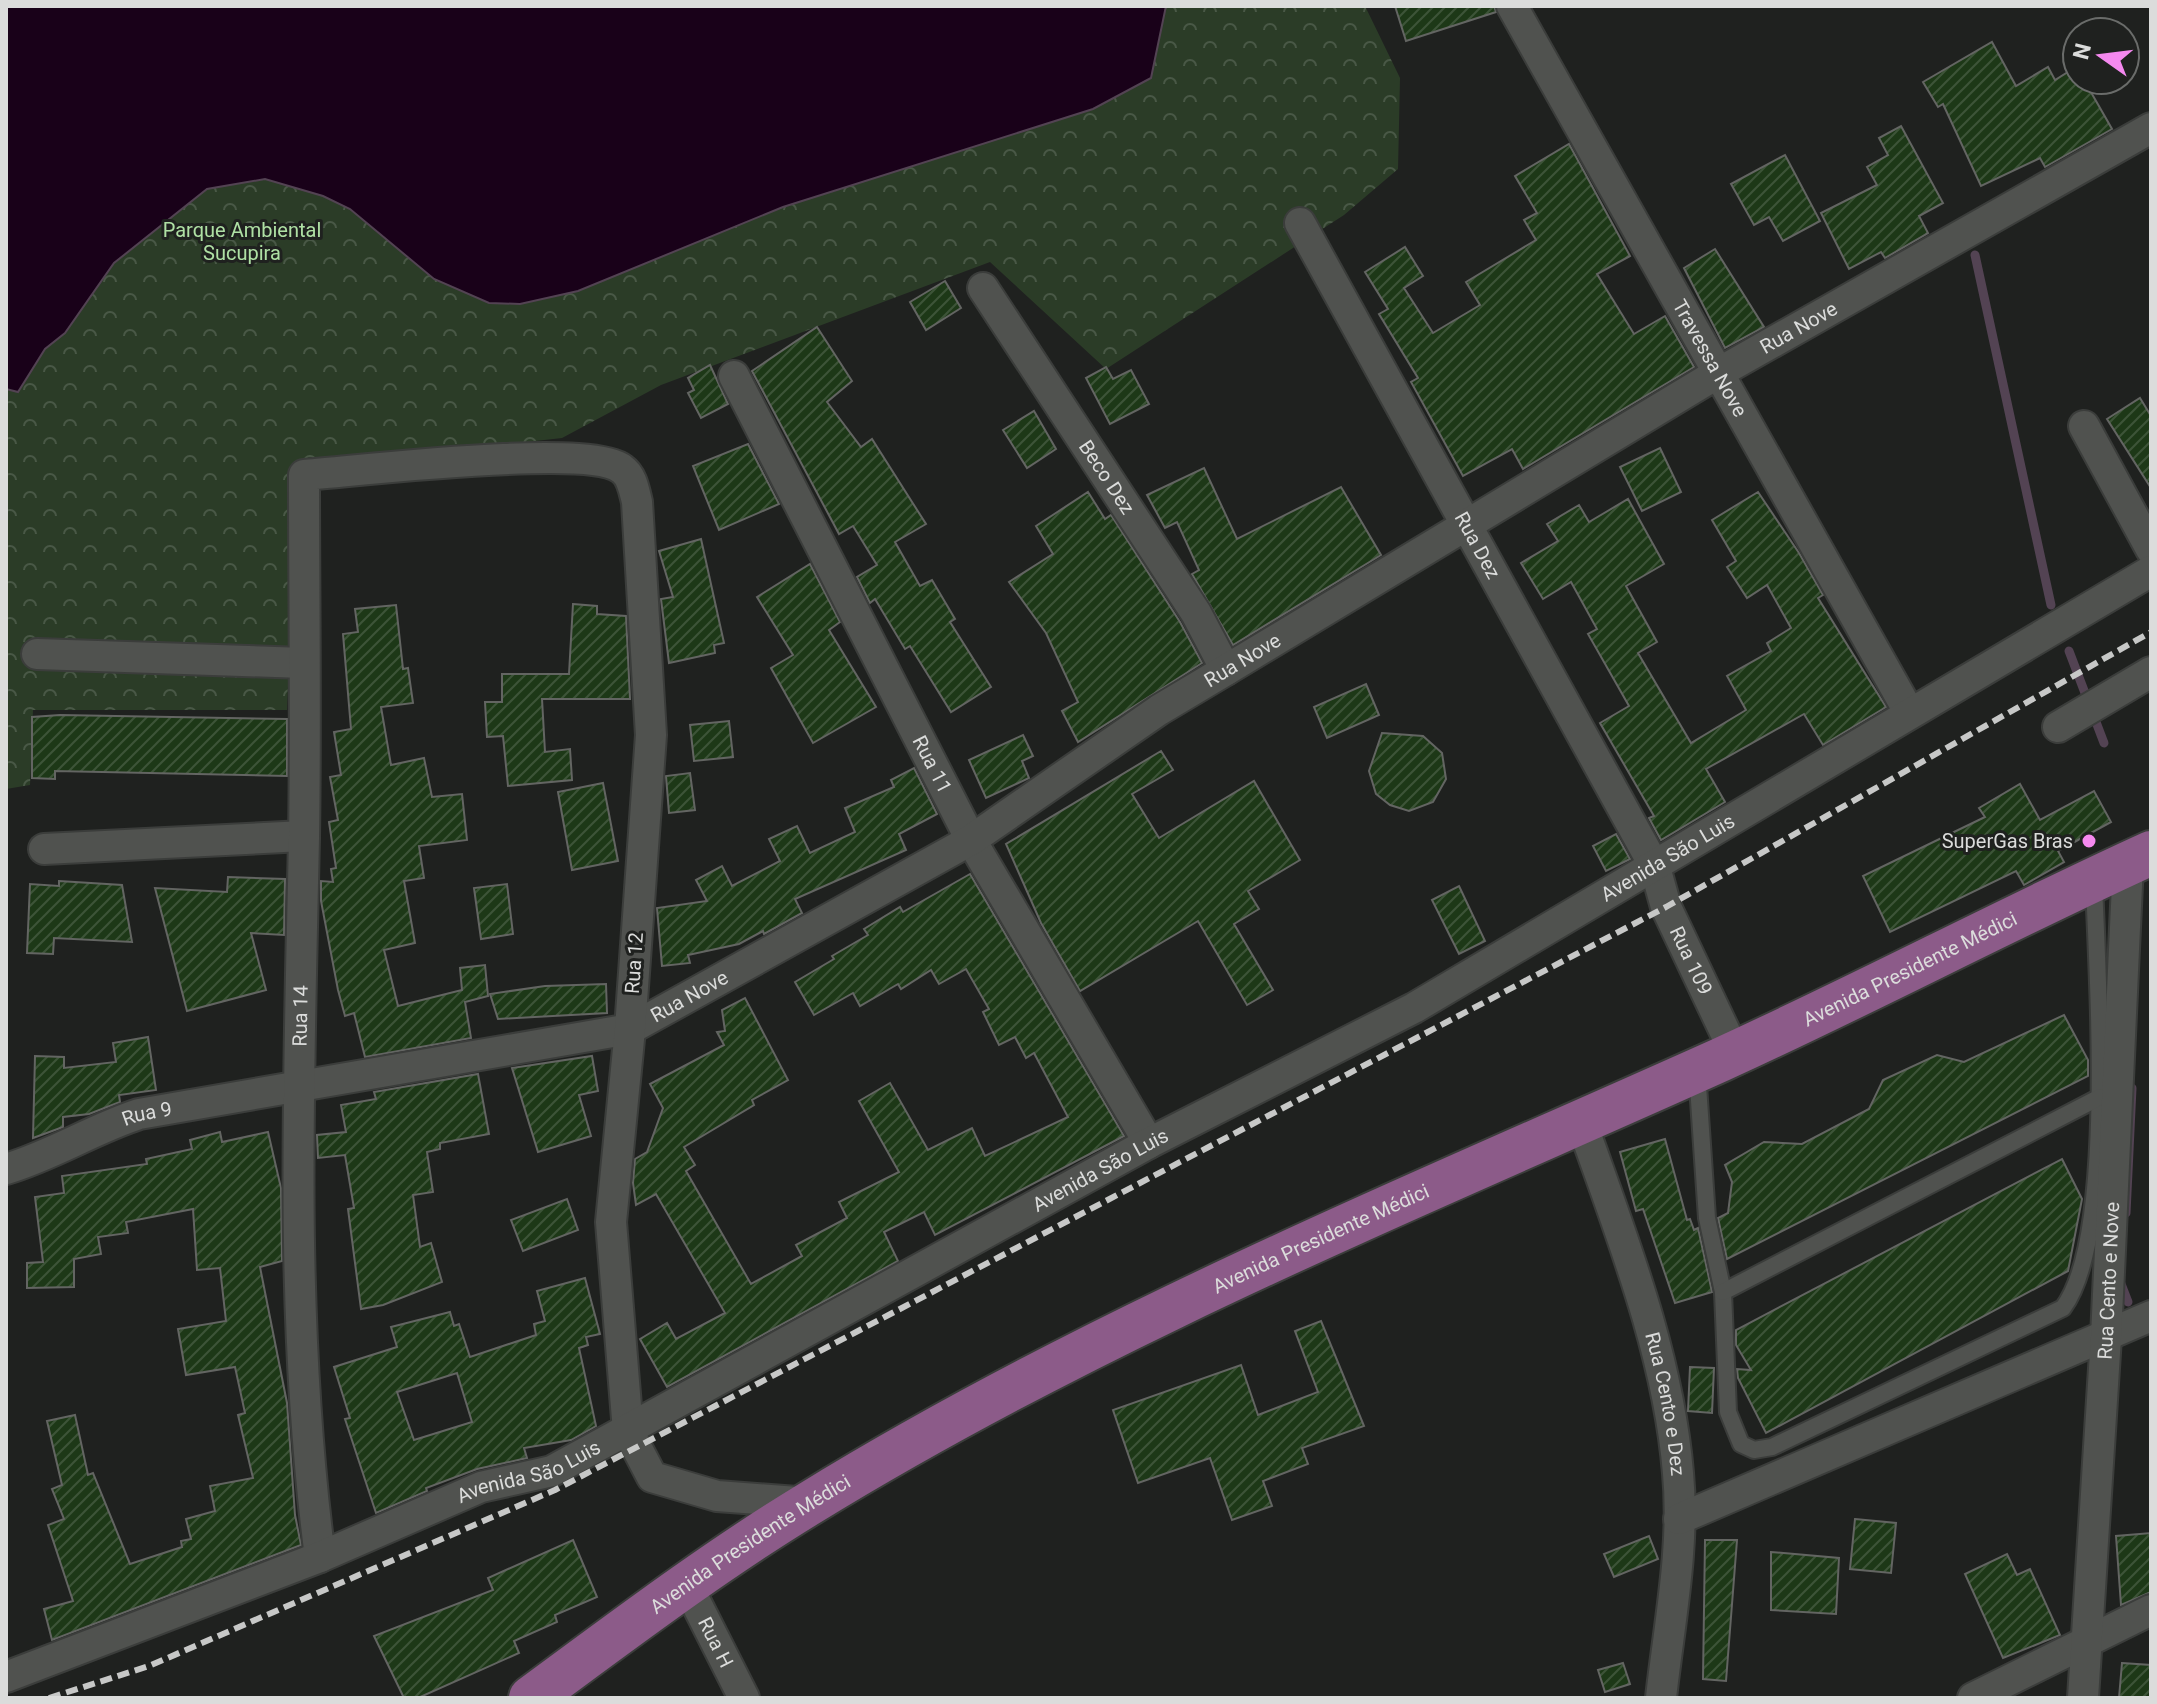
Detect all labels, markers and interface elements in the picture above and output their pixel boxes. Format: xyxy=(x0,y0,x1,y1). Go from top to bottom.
north arrow xyxy=(2061,16,2141,96)
text: N xyxy=(2068,41,2096,62)
park label: Parque Ambiental Sucupira xyxy=(163,218,321,265)
street label: Travessa Nove xyxy=(1668,295,1753,421)
street label: Rua Nove xyxy=(1756,296,1841,359)
street label: Beco Dez xyxy=(1074,435,1140,519)
street label: Rua Dez xyxy=(1450,508,1506,583)
street label: Rua Nove xyxy=(1200,628,1285,692)
street label: Rua 11 xyxy=(908,731,957,797)
street label: Avenida São Luis xyxy=(1596,809,1739,907)
place label: SuperGas Bras xyxy=(1942,829,2073,853)
marker: SuperGas Bras xyxy=(2080,832,2098,850)
street label: Avenida Presidente Médici xyxy=(1799,906,2021,1031)
street label: Rua 109 xyxy=(1665,922,1718,999)
street label: Rua 12 xyxy=(620,931,648,995)
street label: Rua Nove xyxy=(646,965,732,1027)
street label: Rua 14 xyxy=(288,985,313,1047)
street label: Rua 9 xyxy=(119,1097,174,1131)
street label: Avenida São Luis xyxy=(1028,1123,1172,1217)
street label: Avenida Presidente Médici xyxy=(1209,1179,1433,1298)
street label: Rua Cento e Nove xyxy=(2093,1201,2124,1360)
street label: Rua Cento e Dez xyxy=(1640,1329,1690,1477)
street label: Avenida São Luis xyxy=(453,1435,604,1508)
street label: Avenida Presidente Médici xyxy=(645,1469,855,1619)
street label: Rua H xyxy=(693,1613,739,1671)

